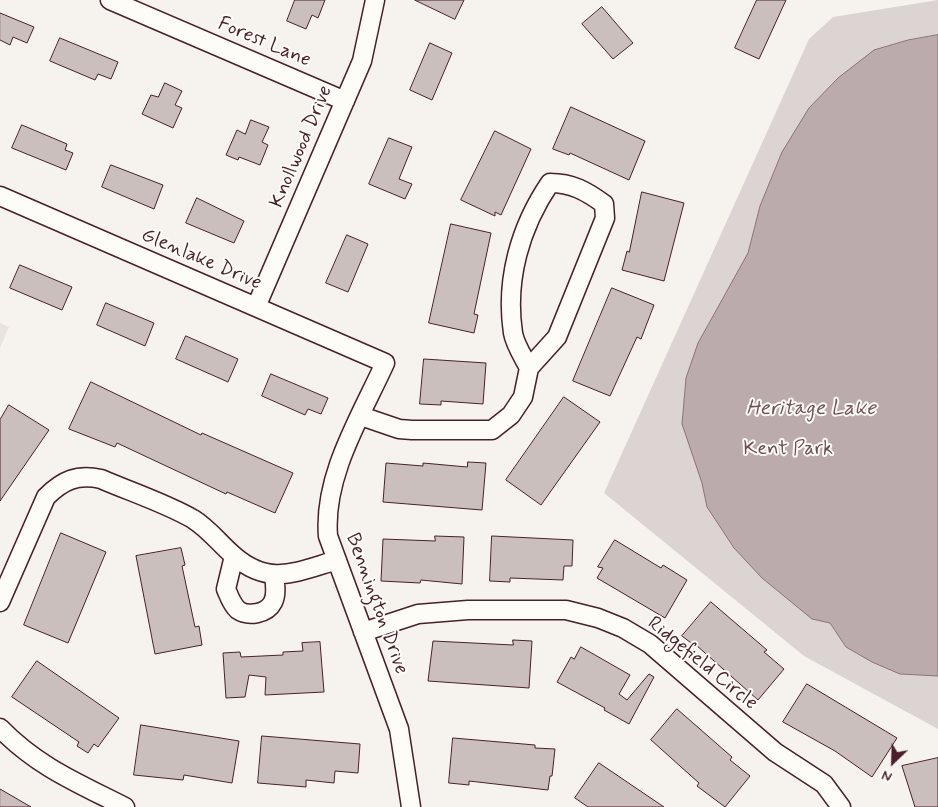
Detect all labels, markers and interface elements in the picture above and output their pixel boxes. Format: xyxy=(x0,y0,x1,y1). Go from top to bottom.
street label: Forest Lane xyxy=(214,13,314,73)
street label: Knollwood Drive xyxy=(265,82,339,212)
street label: Glenlake Drive xyxy=(137,224,265,296)
water label: Heritage Lake xyxy=(746,397,876,423)
park label: Kent Park xyxy=(743,438,833,462)
street label: Bennington Drive xyxy=(339,530,413,678)
street label: Ridgefield Circle xyxy=(642,612,762,716)
north arrow xyxy=(868,737,918,787)
text: N xyxy=(879,766,895,786)

